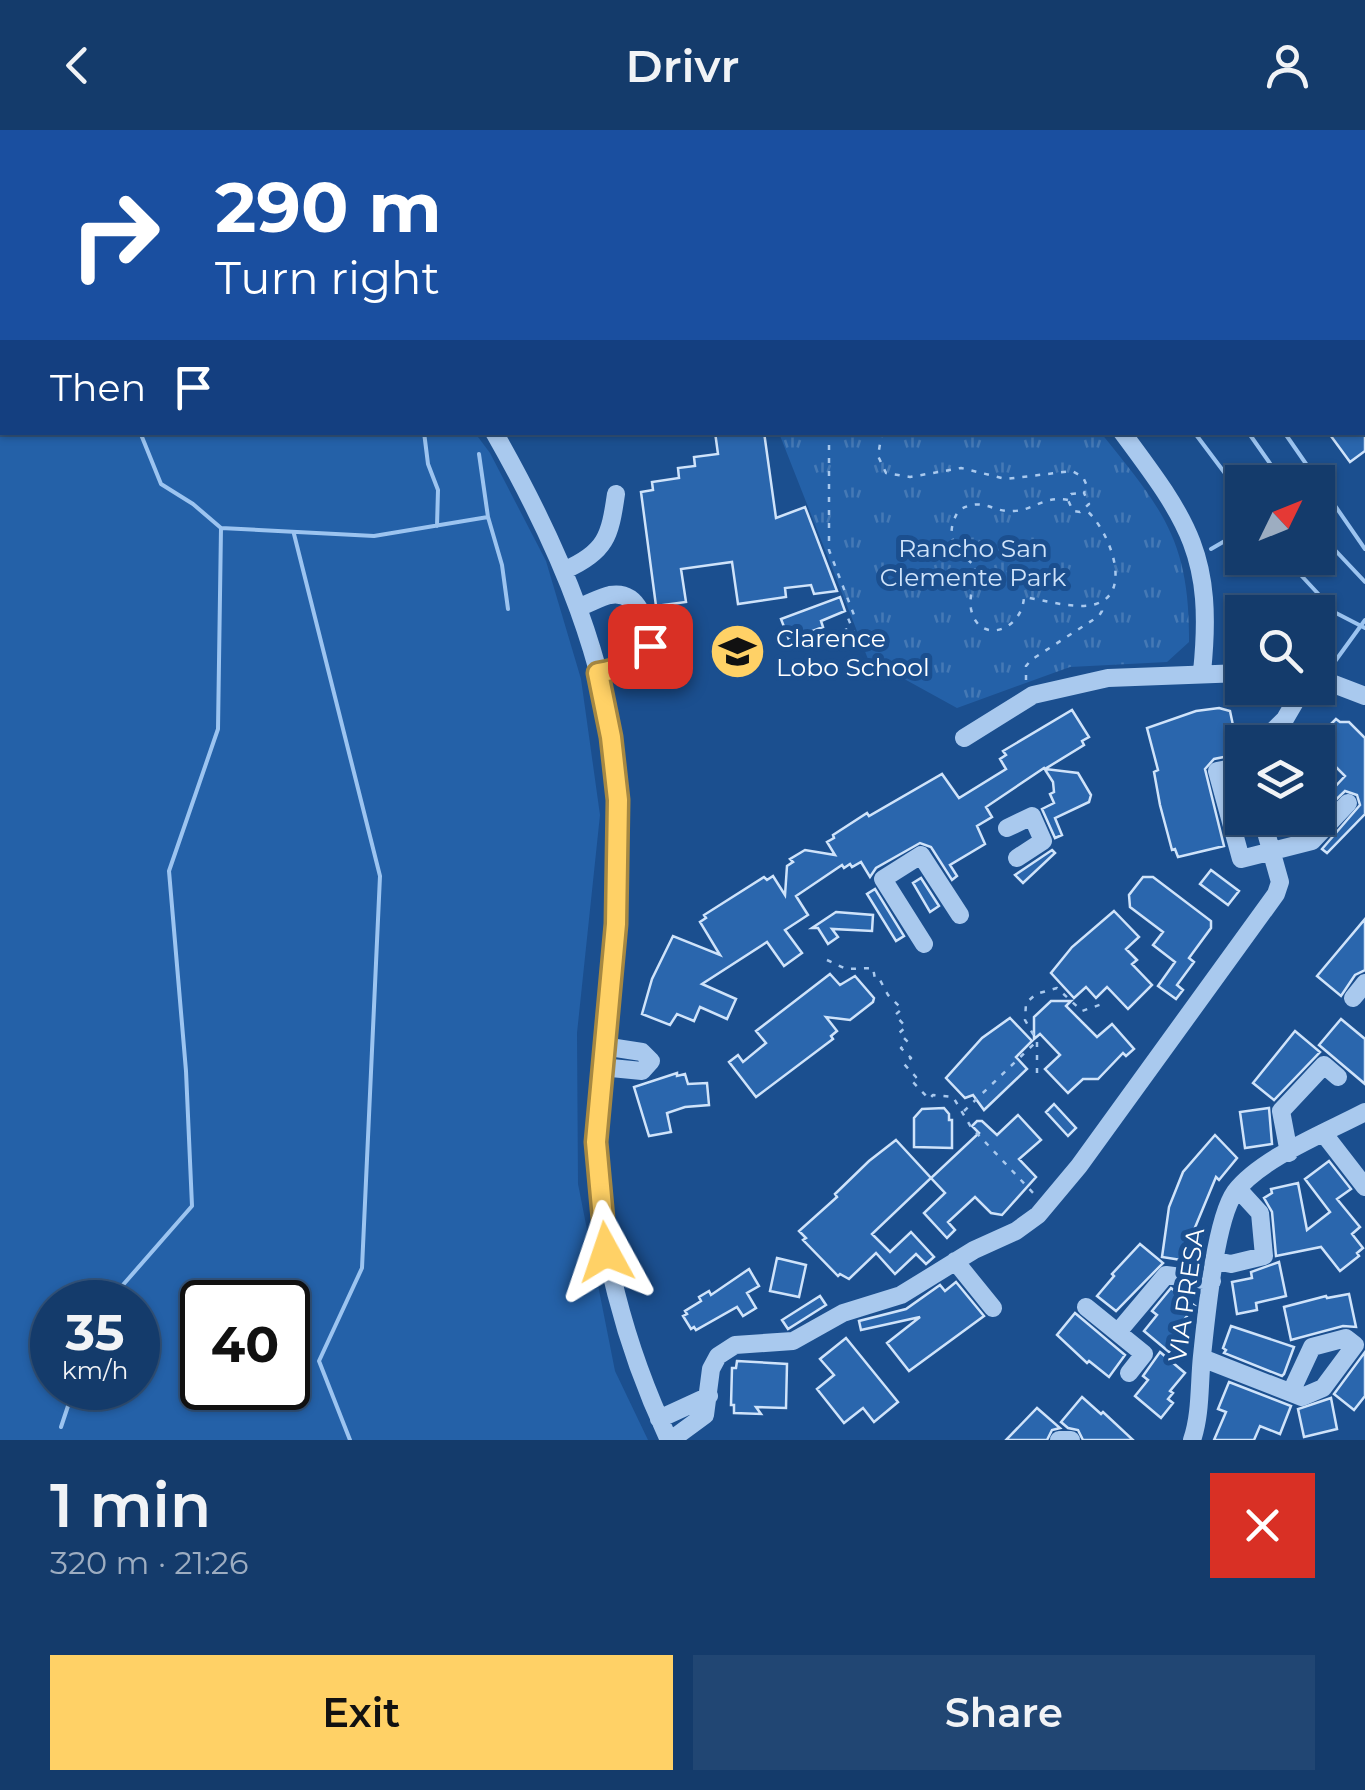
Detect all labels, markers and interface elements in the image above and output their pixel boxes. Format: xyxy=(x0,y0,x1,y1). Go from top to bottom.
icon: back xyxy=(50,38,105,93)
text: Drivr xyxy=(626,38,739,93)
icon: person xyxy=(1260,38,1315,93)
text: 290 m xyxy=(215,164,442,250)
icon: right xyxy=(50,170,180,300)
text: Turn right xyxy=(215,250,440,305)
icon: arrive xyxy=(166,360,221,415)
text: Then xyxy=(50,364,146,411)
north arrow xyxy=(1225,465,1335,575)
map controls xyxy=(1225,465,1335,835)
park label: Rancho San Clemente Park xyxy=(880,533,1066,592)
button: search xyxy=(1225,595,1335,705)
pin xyxy=(608,604,693,689)
icon: arrive xyxy=(623,619,678,674)
school or university icon: Clarence Lobo School xyxy=(707,622,767,682)
place label: Clarence Lobo School xyxy=(776,623,930,682)
button: layers xyxy=(1225,725,1335,835)
position arrow xyxy=(554,1200,658,1304)
street label: VIA PRESA xyxy=(1162,1226,1210,1364)
speed limit sign: 40 xyxy=(180,1280,310,1410)
text: 35 xyxy=(66,1302,124,1363)
text: km/h xyxy=(62,1355,128,1385)
text: 1 min xyxy=(50,1469,211,1542)
button: close xyxy=(1210,1473,1315,1578)
text: 320 m · 21:26 xyxy=(50,1543,248,1582)
button: Exit xyxy=(50,1655,673,1770)
button: Share xyxy=(693,1655,1315,1770)

